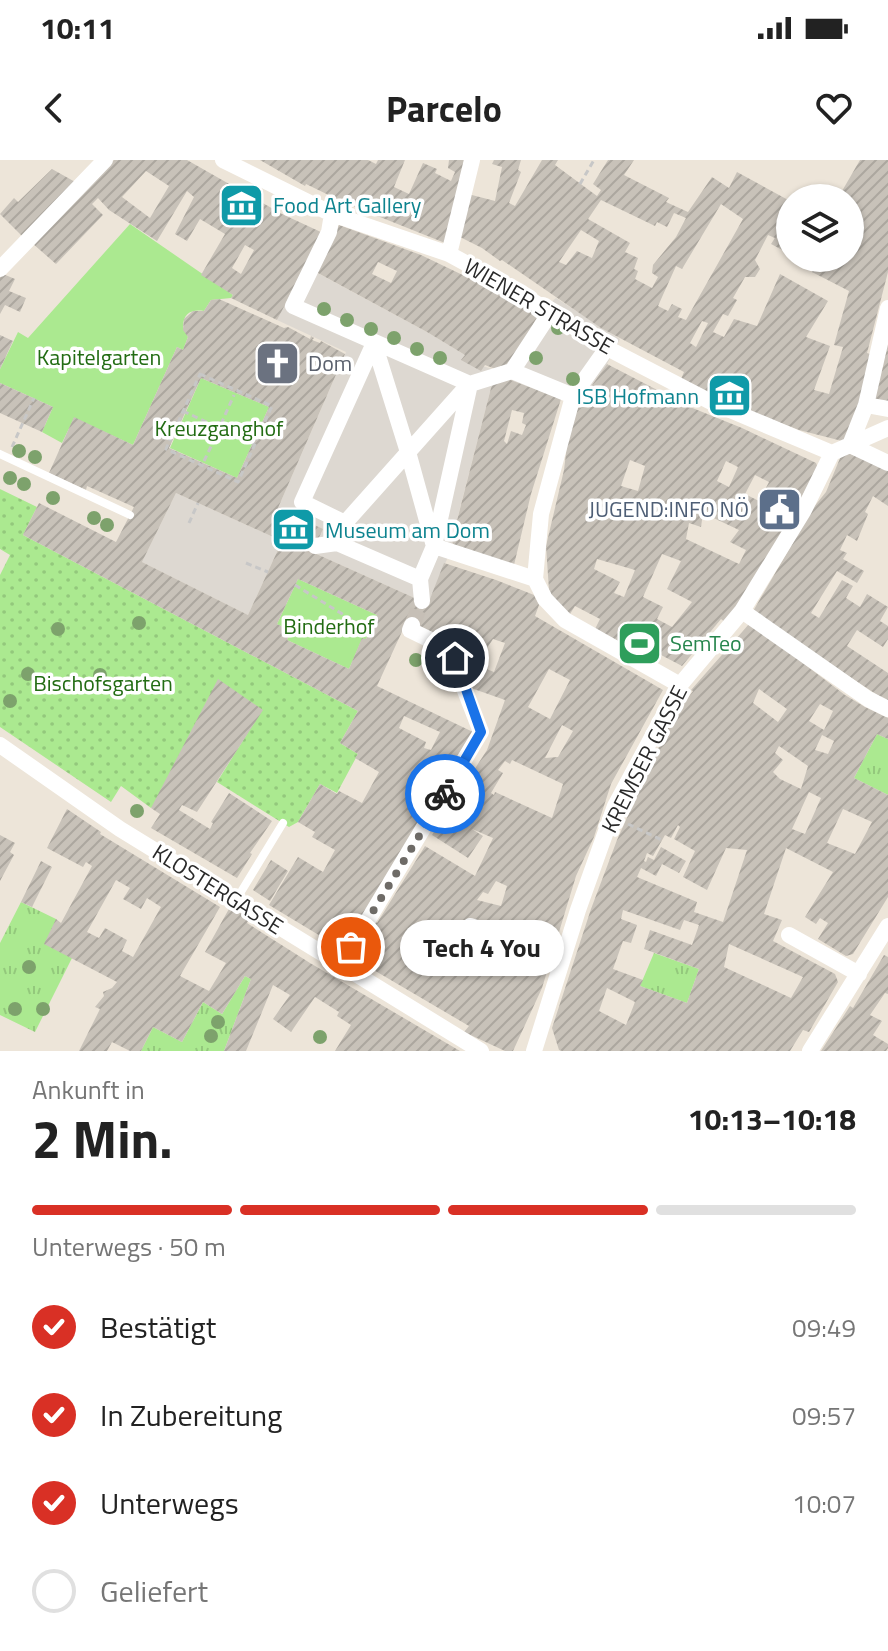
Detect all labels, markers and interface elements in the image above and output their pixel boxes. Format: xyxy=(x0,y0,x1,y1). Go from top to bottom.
text: 10:11 xyxy=(40,5,115,51)
text: Parcelo xyxy=(386,81,502,136)
icon: back xyxy=(32,86,76,130)
icon: heart xyxy=(812,86,856,130)
museum icon: Food Art Gallery xyxy=(218,181,266,229)
map controls xyxy=(776,184,864,272)
button: layers xyxy=(776,184,864,272)
place label: Food Art Gallery xyxy=(273,188,422,222)
street label: WIENER STRASSE xyxy=(458,249,620,363)
church icon: Dom xyxy=(253,339,301,387)
park label: Kapitelgarten xyxy=(37,340,161,374)
place label: Dom xyxy=(308,346,352,380)
museum icon: ISB Hofmann xyxy=(706,372,754,420)
place label: ISB Hofmann xyxy=(577,379,699,413)
park label: Kreuzganghof xyxy=(155,411,284,445)
public building icon: JUGEND:INFO NÖ xyxy=(756,485,804,533)
place label: JUGEND:INFO NÖ xyxy=(589,492,749,526)
museum icon: Museum am Dom xyxy=(270,506,318,554)
place label: Museum am Dom xyxy=(325,513,490,547)
park label: Binderhof xyxy=(283,609,375,643)
sports icon: SemTeo xyxy=(615,619,663,667)
pin xyxy=(421,624,489,692)
place label: SemTeo xyxy=(670,626,742,660)
icon: home xyxy=(433,636,477,680)
park label: Bischofsgarten xyxy=(33,666,173,700)
street label: KREMSER GASSE xyxy=(592,679,696,839)
courier xyxy=(405,754,485,834)
icon: bike xyxy=(423,772,467,816)
street label: KLOSTERGASSE xyxy=(146,835,290,943)
pin xyxy=(317,913,385,981)
callout: Tech 4 You xyxy=(399,919,563,975)
icon: bag xyxy=(329,925,373,969)
text: Tech 4 You xyxy=(423,928,541,967)
text: Ankunft in xyxy=(32,1070,145,1109)
text: 10:13–10:18 xyxy=(688,1096,856,1142)
text: 2 Min. xyxy=(32,1099,173,1178)
text: Unterwegs · 50 m xyxy=(32,1227,226,1266)
text: Bestätigt xyxy=(100,1304,216,1350)
icon: check xyxy=(32,1305,76,1349)
text: 09:49 xyxy=(792,1308,856,1347)
text: In Zubereitung xyxy=(100,1392,283,1438)
icon: check xyxy=(32,1393,76,1437)
text: 09:57 xyxy=(792,1396,856,1435)
text: Unterwegs xyxy=(100,1480,239,1526)
icon: check xyxy=(32,1481,76,1525)
text: 10:07 xyxy=(792,1484,856,1523)
text: Geliefert xyxy=(100,1568,208,1614)

